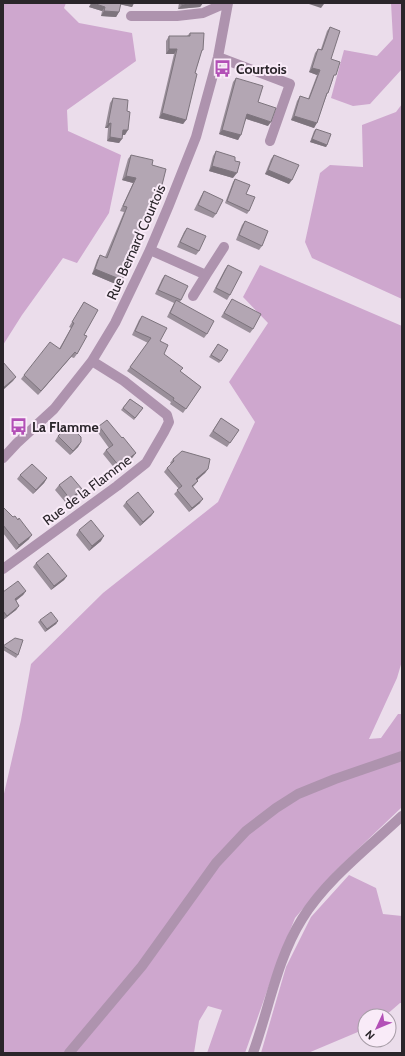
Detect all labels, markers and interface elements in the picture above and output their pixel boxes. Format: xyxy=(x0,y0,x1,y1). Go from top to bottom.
bus stop icon: Courtois xyxy=(213,59,233,79)
place label: Courtois xyxy=(236,60,287,78)
street label: Rue Bernard Courtois xyxy=(102,181,170,303)
bus stop icon: La Flamme xyxy=(9,417,29,437)
place label: La Flamme xyxy=(32,418,99,436)
street label: Rue de la Flamme xyxy=(39,451,135,529)
north arrow xyxy=(357,1008,397,1048)
text: N xyxy=(362,1027,378,1043)

